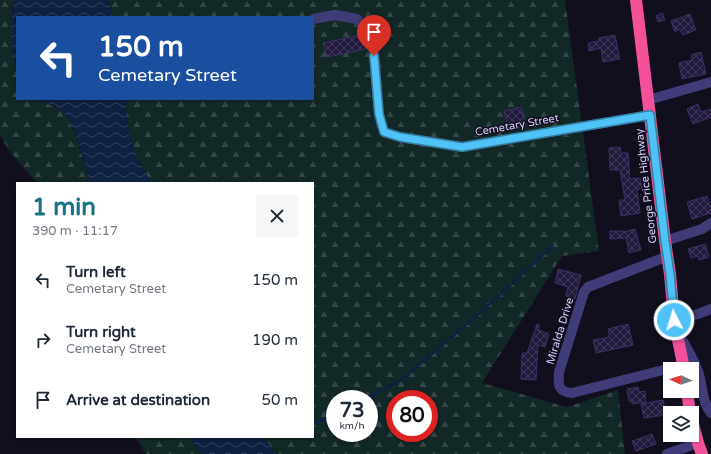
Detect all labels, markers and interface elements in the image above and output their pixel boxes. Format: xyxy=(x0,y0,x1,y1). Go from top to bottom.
pin xyxy=(357,15,391,56)
icon: arrive xyxy=(363,21,385,43)
text: 150 m xyxy=(98,30,184,64)
icon: left xyxy=(32,32,84,84)
text: Cemetary Street xyxy=(98,64,237,86)
street label: Cemetary Street xyxy=(474,111,560,139)
street label: George Price Highway xyxy=(632,128,659,244)
text: 1 min xyxy=(32,193,96,222)
button: close xyxy=(256,195,298,237)
text: 390 m · 11:17 xyxy=(32,223,118,239)
text: Turn left xyxy=(66,263,126,281)
icon: left xyxy=(32,269,54,291)
text: 150 m xyxy=(252,271,298,289)
text: Cemetary Street xyxy=(66,281,166,297)
street label: Miralda Drive xyxy=(544,296,576,366)
position arrow xyxy=(653,299,695,341)
text: Turn right xyxy=(66,323,136,341)
icon: right xyxy=(32,329,54,351)
text: 190 m xyxy=(252,331,298,349)
text: Cemetary Street xyxy=(66,341,166,357)
north arrow xyxy=(663,362,699,398)
map controls xyxy=(663,362,699,442)
icon: arrive xyxy=(32,389,54,411)
speed limit sign: 80 xyxy=(386,390,438,442)
text: Arrive at destination xyxy=(66,391,210,409)
text: 50 m xyxy=(261,391,298,409)
text: 73 xyxy=(339,399,365,423)
button: layers xyxy=(663,406,699,442)
text: km/h xyxy=(339,420,365,432)

